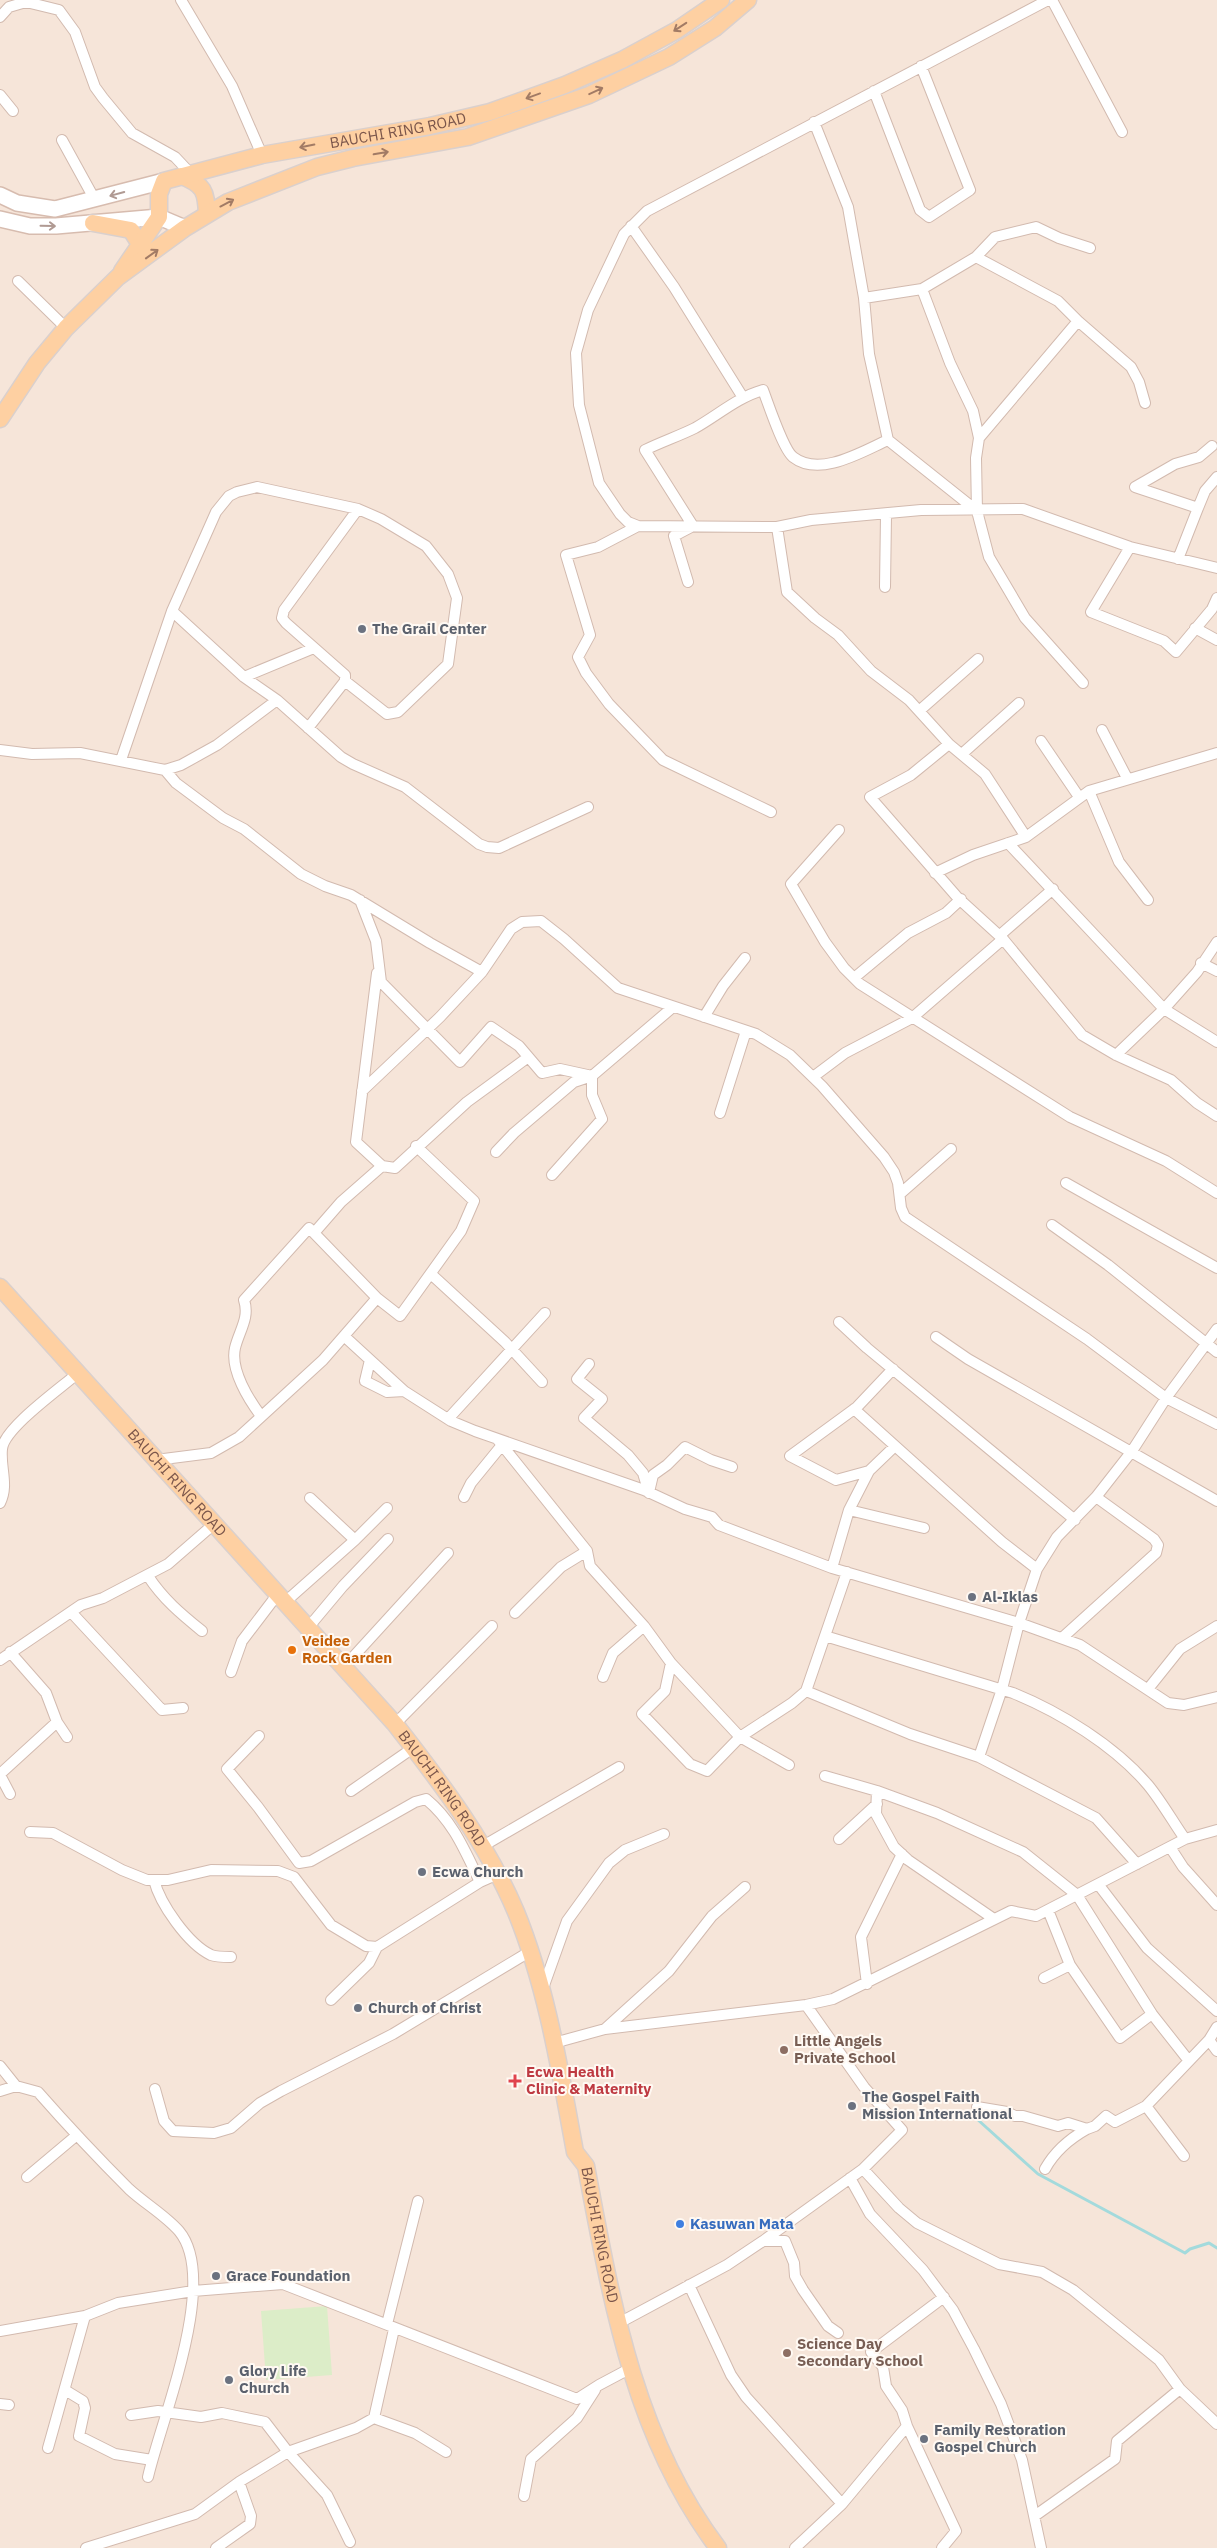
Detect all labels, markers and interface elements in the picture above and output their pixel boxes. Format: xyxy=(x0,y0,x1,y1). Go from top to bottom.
one-way arrow xyxy=(674,23,688,33)
one-way arrow xyxy=(588,86,603,95)
one-way arrow xyxy=(526,92,542,101)
street label: BAUCHI RING ROAD xyxy=(328,108,468,152)
one-way arrow xyxy=(299,142,315,152)
one-way arrow xyxy=(372,148,388,158)
one-way arrow xyxy=(109,190,125,200)
one-way arrow xyxy=(219,198,234,208)
one-way arrow xyxy=(40,221,56,231)
one-way arrow xyxy=(145,249,159,259)
place label: The Grail Center xyxy=(372,619,487,638)
marker: The Grail Center xyxy=(356,623,368,635)
street label: BAUCHI RING ROAD xyxy=(124,1425,231,1540)
place label: Al-Iklas xyxy=(982,1587,1038,1606)
marker: Al-Iklas xyxy=(966,1591,978,1603)
place label: Veidee Rock Garden xyxy=(302,1631,392,1667)
marker: Veidee Rock Garden xyxy=(286,1644,298,1656)
street label: BAUCHI RING ROAD xyxy=(394,1726,490,1850)
place label: Ecwa Church xyxy=(432,1862,524,1881)
marker: Ecwa Church xyxy=(416,1866,428,1878)
place label: Church of Christ xyxy=(368,1998,482,2017)
marker: Church of Christ xyxy=(352,2002,364,2014)
place label: Little Angels Private School xyxy=(794,2031,896,2067)
marker: Little Angels Private School xyxy=(778,2044,790,2056)
place label: Ecwa Health Clinic & Maternity xyxy=(526,2062,651,2098)
marker: Ecwa Health Clinic & Maternity xyxy=(508,2074,522,2088)
place label: The Gospel Faith Mission International xyxy=(862,2087,1013,2123)
marker: The Gospel Faith Mission International xyxy=(846,2100,858,2112)
street label: BAUCHI RING ROAD xyxy=(577,2165,623,2305)
place label: Kasuwan Mata xyxy=(690,2214,794,2233)
marker: Kasuwan Mata xyxy=(674,2218,686,2230)
place label: Grace Foundation xyxy=(226,2266,350,2285)
marker: Grace Foundation xyxy=(210,2270,222,2282)
place label: Science Day Secondary School xyxy=(797,2334,923,2370)
marker: Science Day Secondary School xyxy=(781,2347,793,2359)
place label: Glory Life Church xyxy=(239,2361,307,2397)
marker: Glory Life Church xyxy=(223,2374,235,2386)
place label: Family Restoration Gospel Church xyxy=(934,2420,1066,2456)
marker: Family Restoration Gospel Church xyxy=(918,2433,930,2445)

